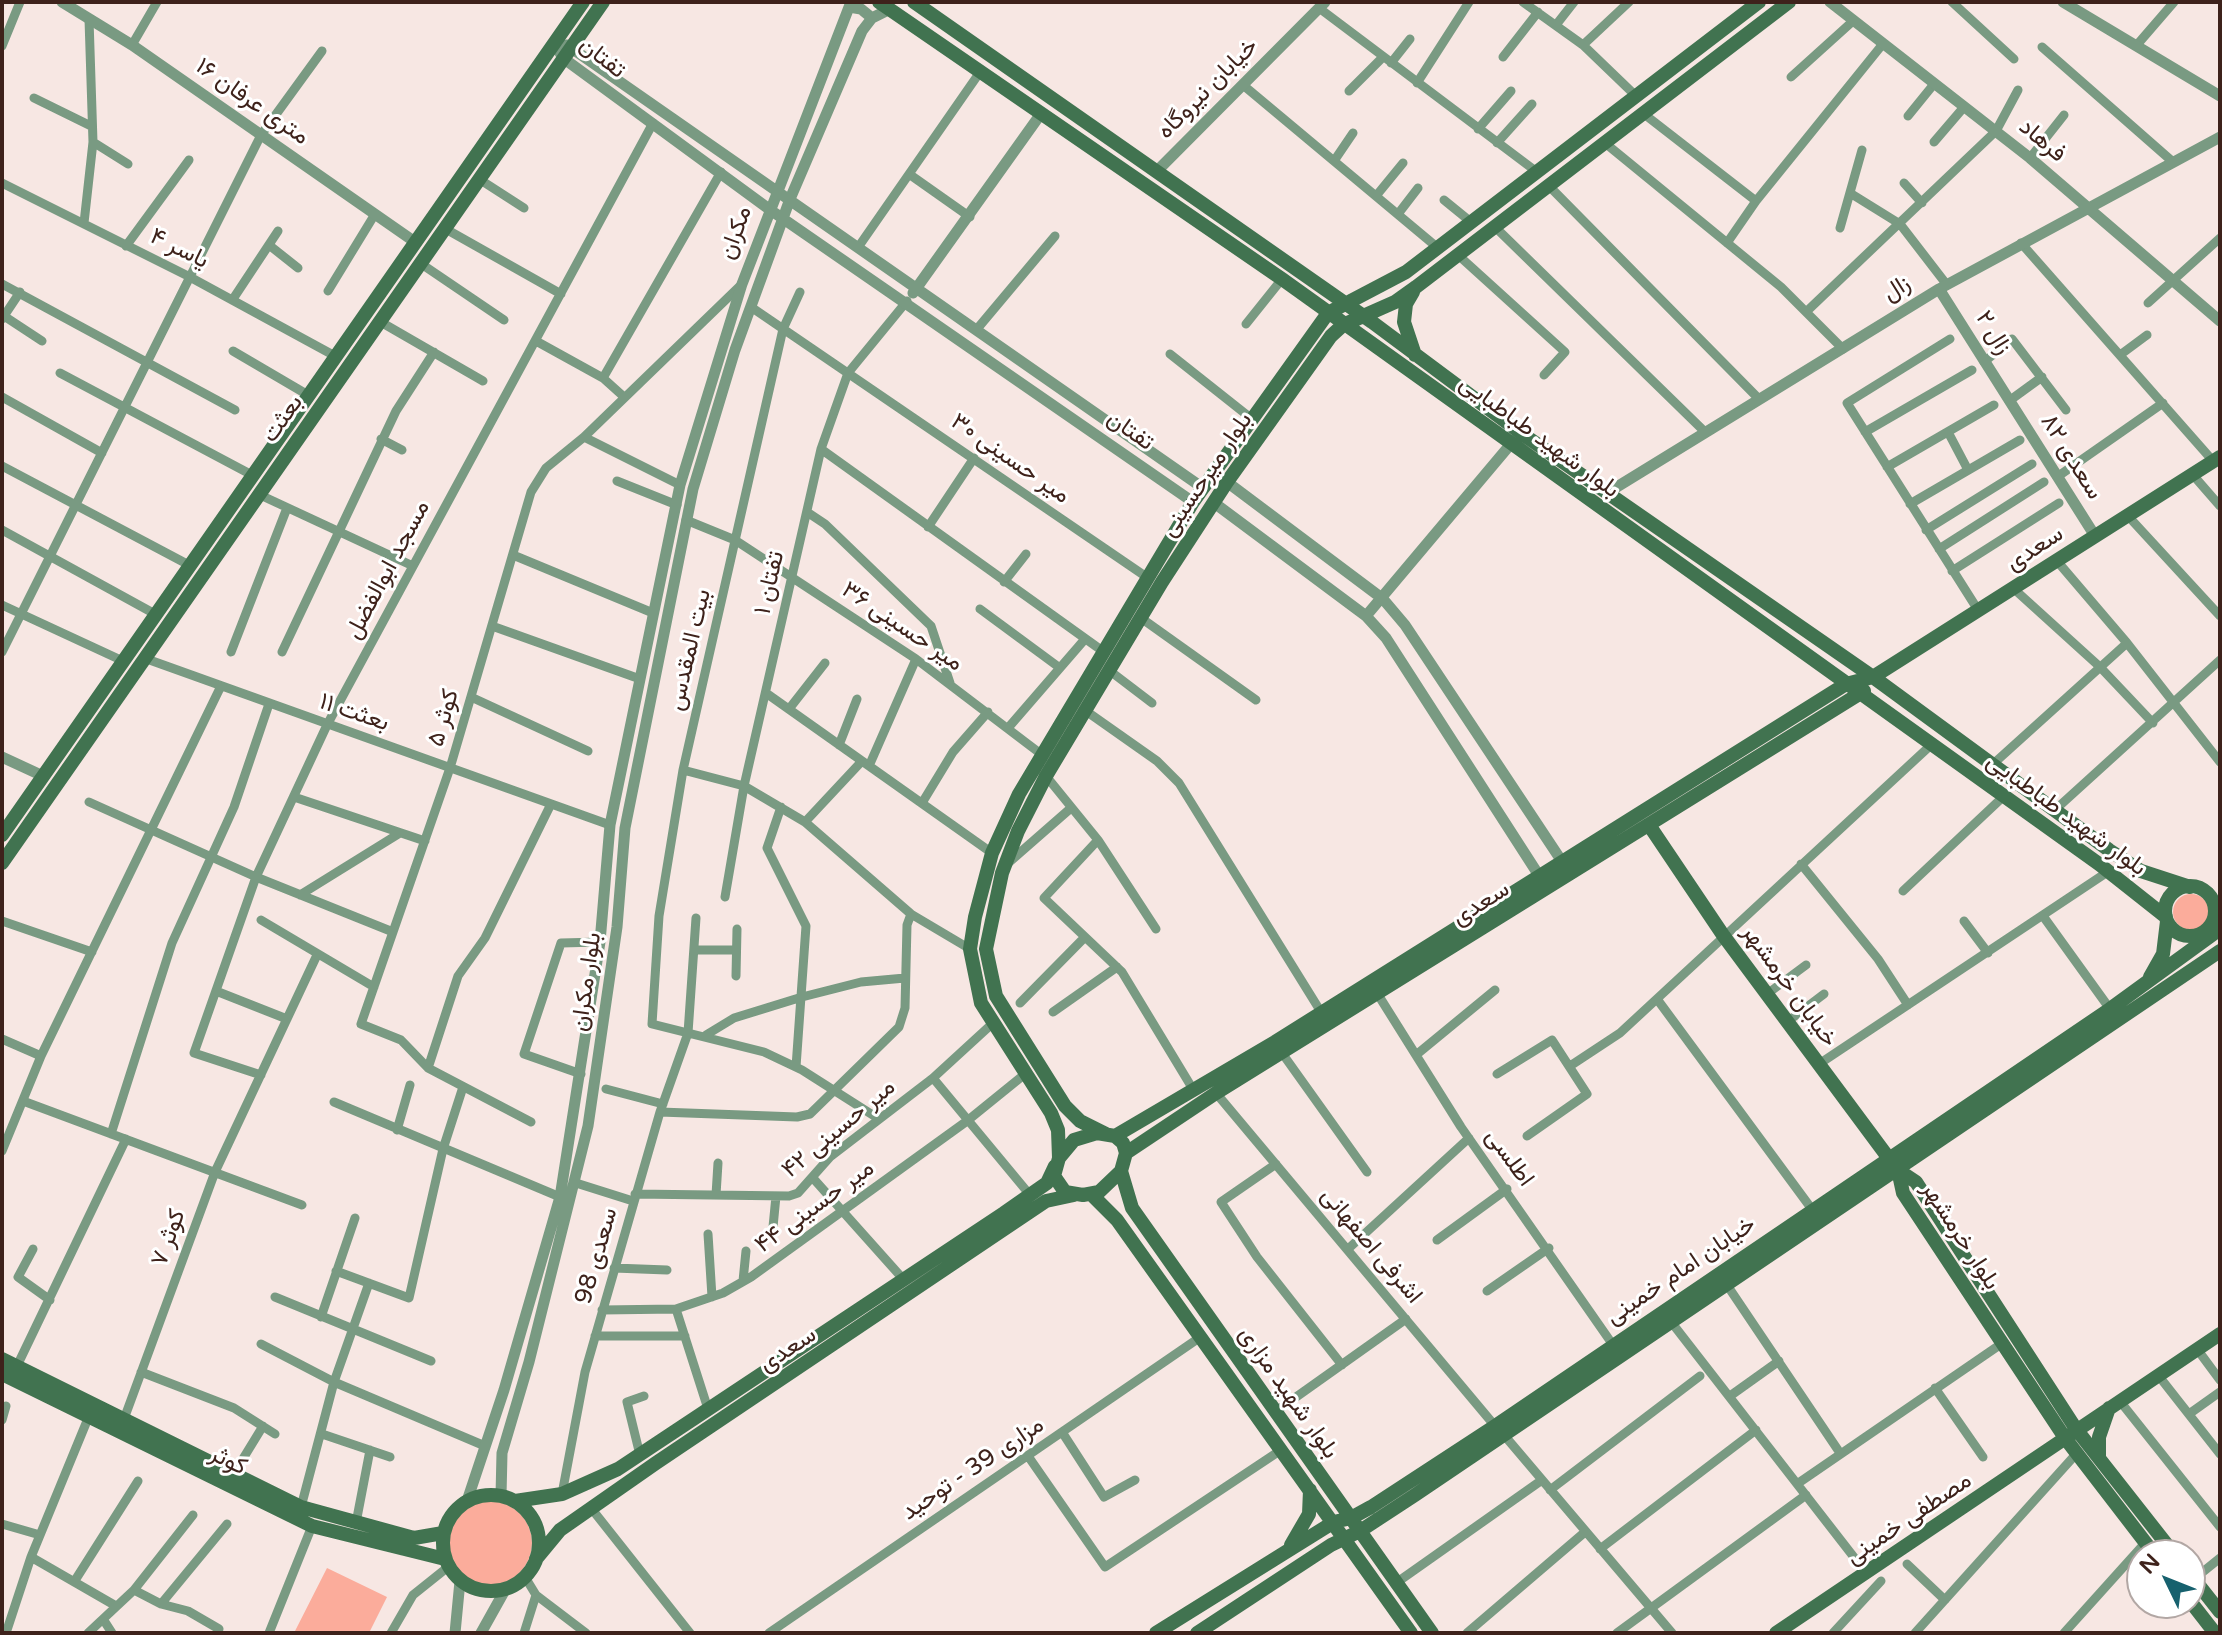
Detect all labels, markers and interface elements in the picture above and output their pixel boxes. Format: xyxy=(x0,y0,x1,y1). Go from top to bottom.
street label: تفتان xyxy=(573,31,631,85)
street label: خیابان نیروگاه xyxy=(1152,33,1264,145)
street label: ۱۶ متری عرفان xyxy=(190,52,314,152)
street label: فرهاد xyxy=(2013,113,2071,169)
street label: مکران xyxy=(713,202,759,264)
street label: یاسر ۴ xyxy=(145,222,213,276)
street label: زال xyxy=(1878,270,1916,308)
street label: زال ۲ xyxy=(1969,306,2017,360)
street label: بلوار شهید طباطبایی xyxy=(1453,369,1625,505)
street label: بعثت xyxy=(256,390,310,448)
street label: تفتان xyxy=(1101,405,1159,457)
street label: میر حسینی ۳۰ xyxy=(945,407,1075,511)
street label: بلوار میرحسینی xyxy=(1155,407,1259,543)
street label: سعدی ۸۲ xyxy=(2034,409,2108,505)
street label: مسجد ابوالفضل xyxy=(339,496,437,644)
street label: سعدی xyxy=(2001,520,2069,578)
street label: تفتان ۱ xyxy=(749,548,791,618)
street label: میر حسینی ۳۶ xyxy=(836,576,968,678)
street label: بیت المقدس xyxy=(662,587,718,713)
street label: کوثر ۵ xyxy=(422,686,466,750)
street label: بعثت ۱۱ xyxy=(315,688,393,738)
street label: بلوار شهید طباطبایی xyxy=(1980,747,2152,883)
street label: سعدی xyxy=(1447,875,1515,933)
street label: خیابان خرمشهر xyxy=(1735,919,1843,1053)
street label: بلوار مکران xyxy=(566,931,608,1033)
street label: میر حسینی ۴۲ xyxy=(776,1073,902,1185)
street label: اطلسی xyxy=(1478,1123,1540,1193)
street label: میر حسینی ۴۴ xyxy=(750,1154,880,1260)
street label: بلوار خرمشهر xyxy=(1914,1177,2006,1295)
street label: اشرفی اصفهانی xyxy=(1314,1182,1428,1310)
street label: سعدی 98 xyxy=(570,1205,624,1307)
street label: کوثر ۷ xyxy=(145,1206,193,1270)
street label: خیابان امام خمینی xyxy=(1601,1210,1761,1332)
street label: سعدی xyxy=(754,1321,822,1379)
street label: بلوار شهید مزاری xyxy=(1232,1321,1344,1465)
street label: مزاری 39 - توحید xyxy=(896,1411,1050,1527)
street label: کوثر xyxy=(205,1440,251,1482)
street label: مصطفی خمینی xyxy=(1841,1466,1977,1572)
north arrow xyxy=(2126,1539,2206,1619)
text: N xyxy=(2134,1549,2165,1579)

